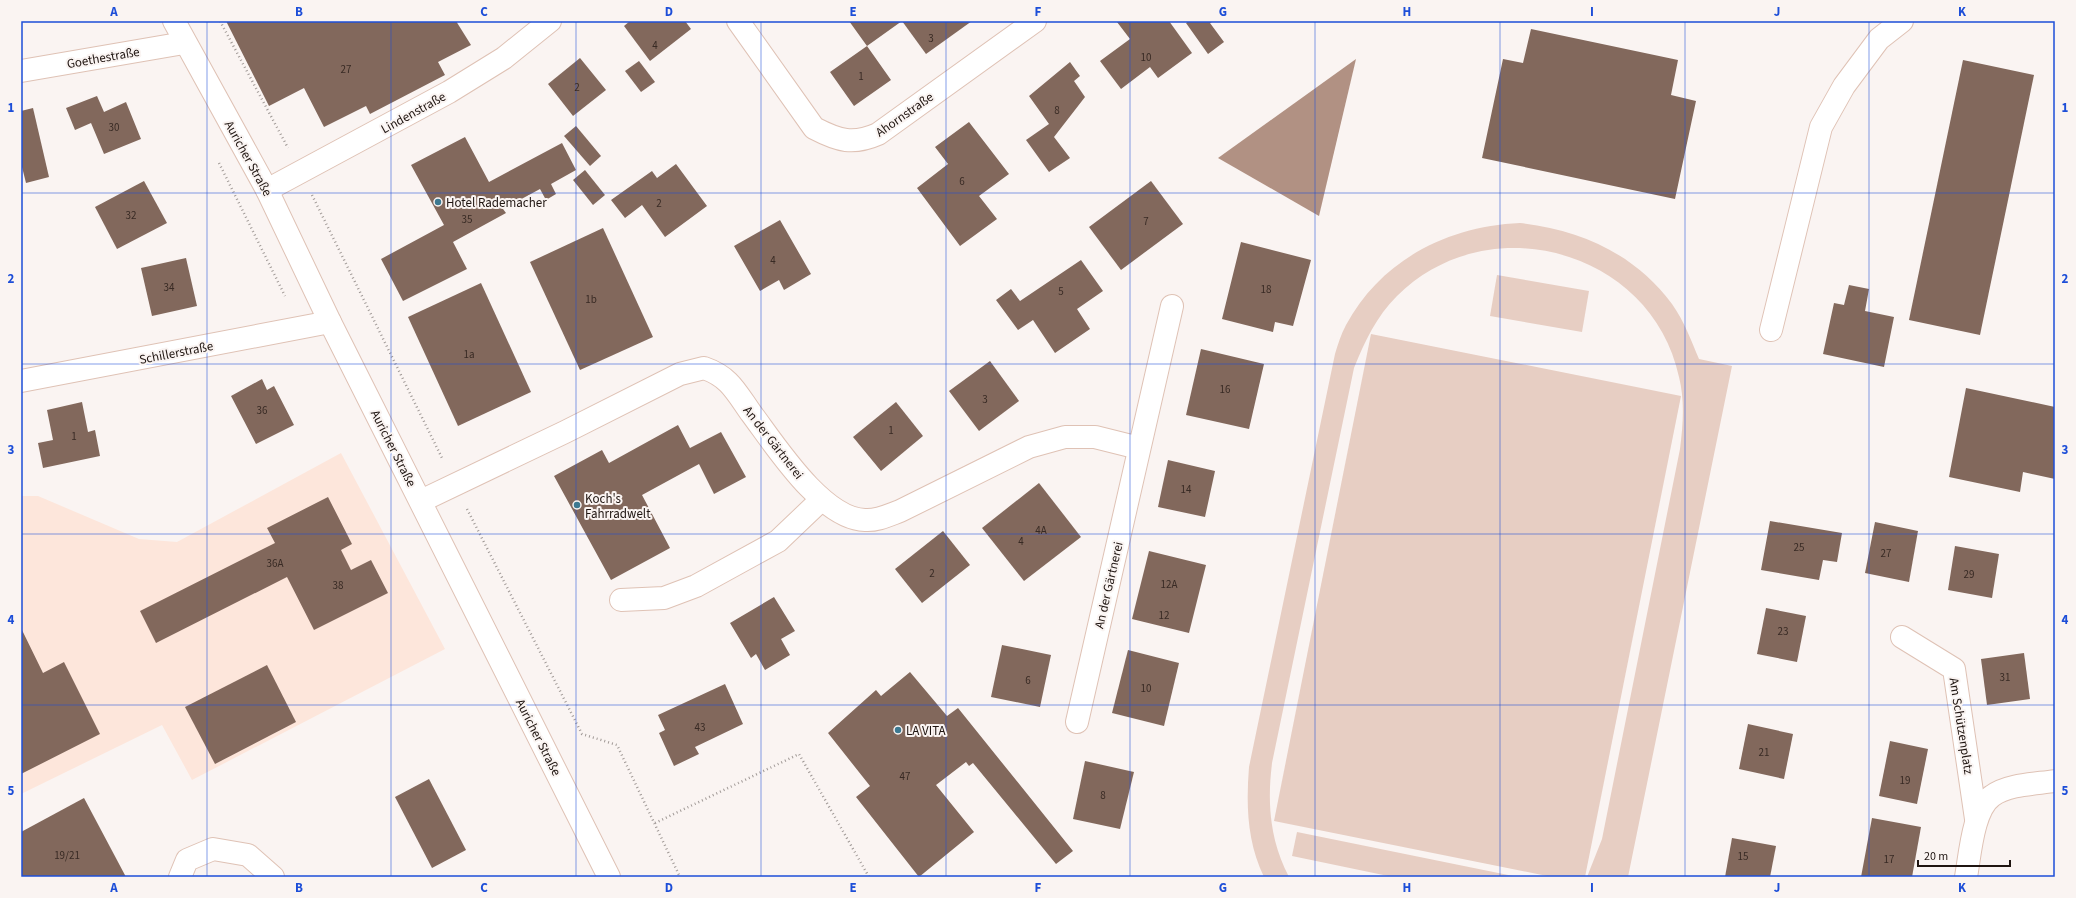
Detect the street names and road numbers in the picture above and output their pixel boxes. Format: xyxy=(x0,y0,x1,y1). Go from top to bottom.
street label: Goethestraße xyxy=(65,43,141,73)
street label: Lindenstraße xyxy=(378,88,449,138)
street label: Ahornstraße xyxy=(872,88,937,141)
street label: Auricher Straße xyxy=(220,117,276,200)
street label: Schillerstraße xyxy=(138,337,215,369)
street label: An der Gärtnerei xyxy=(739,402,808,483)
street label: Auricher Straße xyxy=(366,407,420,490)
street label: An der Gärtnerei xyxy=(1090,540,1128,630)
street label: Am Schützenplatz xyxy=(1944,677,1978,776)
street label: Auricher Straße xyxy=(511,696,565,779)

